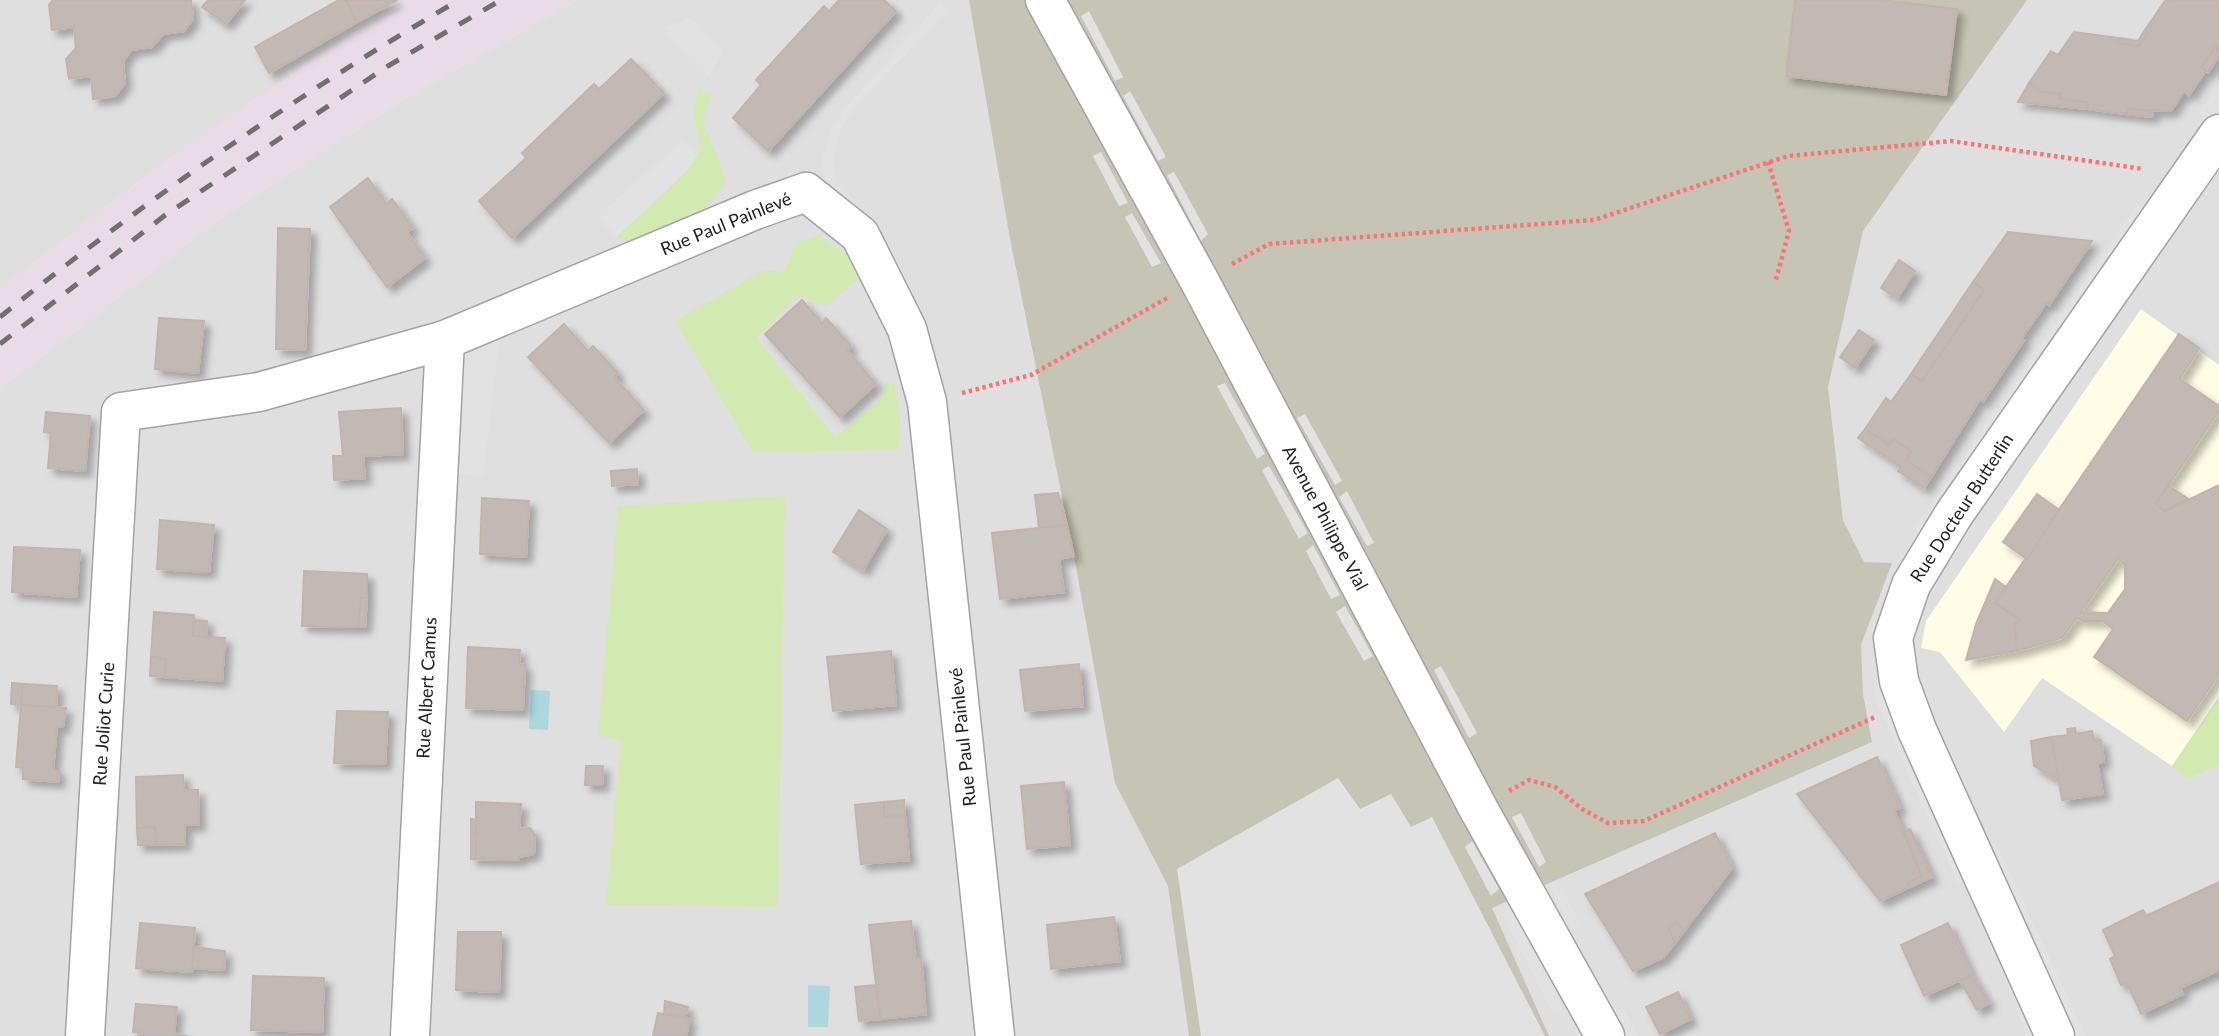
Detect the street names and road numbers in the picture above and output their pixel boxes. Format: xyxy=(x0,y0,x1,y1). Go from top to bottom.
street label: Rue Paul Painlevé xyxy=(657,187,794,259)
street label: Rue Docteur Butterlin xyxy=(1905,429,2017,586)
street label: Avenue Philippe Vial xyxy=(1278,441,1373,594)
street label: Rue Albert Camus xyxy=(411,616,441,759)
street label: Rue Joliot Curie xyxy=(88,661,118,787)
street label: Rue Paul Painlevé xyxy=(944,667,980,808)

